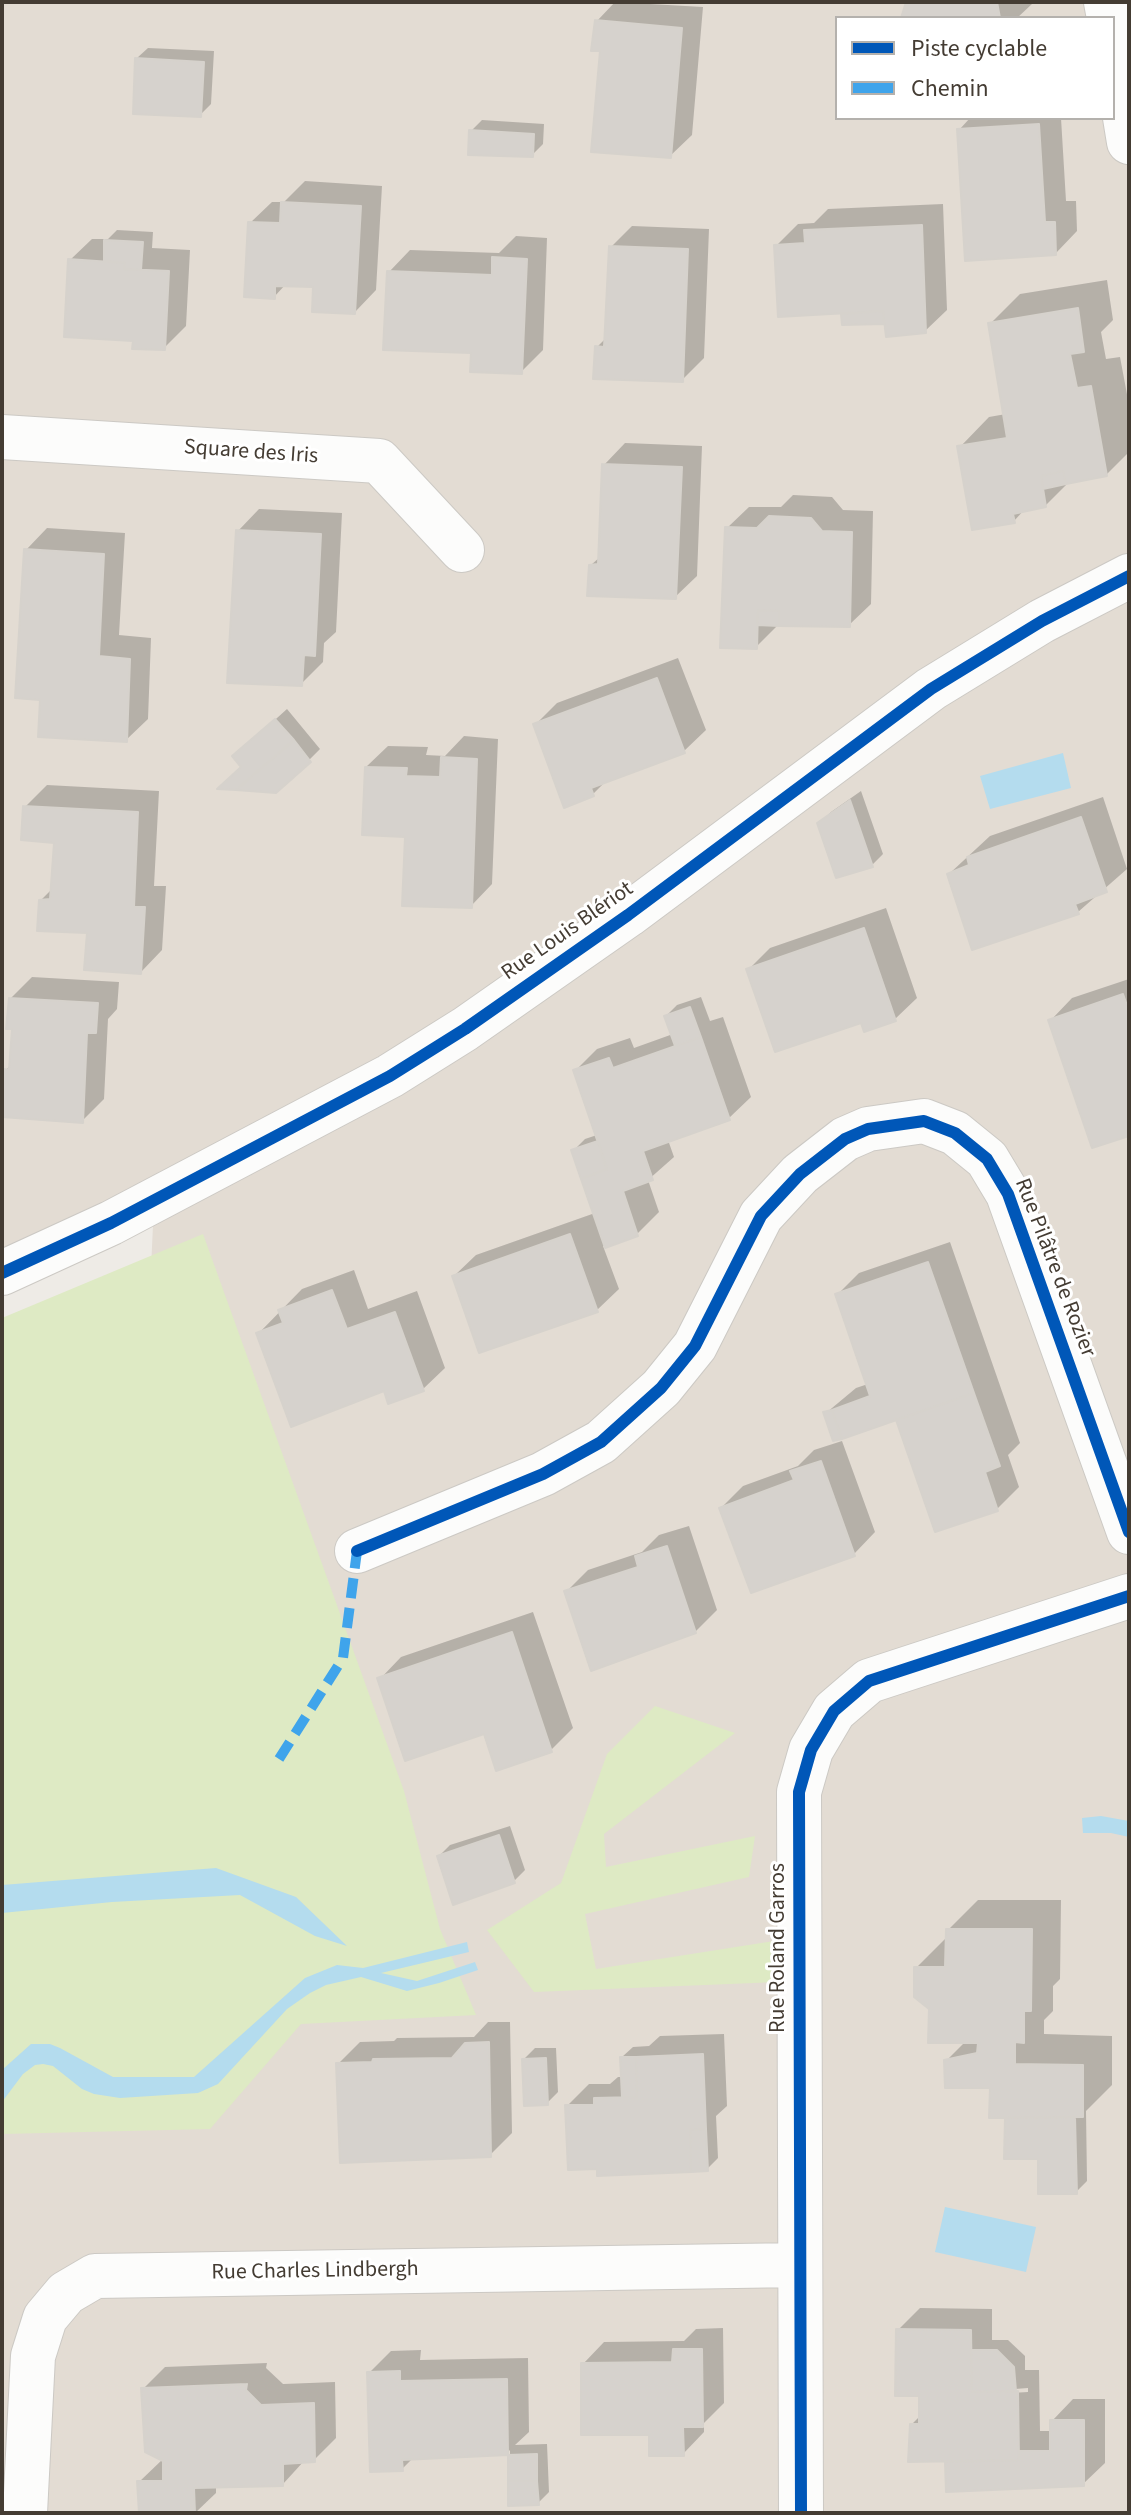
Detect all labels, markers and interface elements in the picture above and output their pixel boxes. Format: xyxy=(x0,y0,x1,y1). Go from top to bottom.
legend xyxy=(835,16,1115,120)
text: Piste cyclable xyxy=(911,31,1047,66)
text: Chemin xyxy=(911,71,989,106)
street label: Square des Iris xyxy=(183,435,319,471)
street label: Rue Louis Blériot xyxy=(497,877,639,987)
street label: Rue Pilâtre de Rozier xyxy=(1008,1175,1100,1361)
street label: Rue Roland Garros xyxy=(766,1863,792,2033)
street label: Rue Charles Lindbergh xyxy=(211,2257,419,2287)

